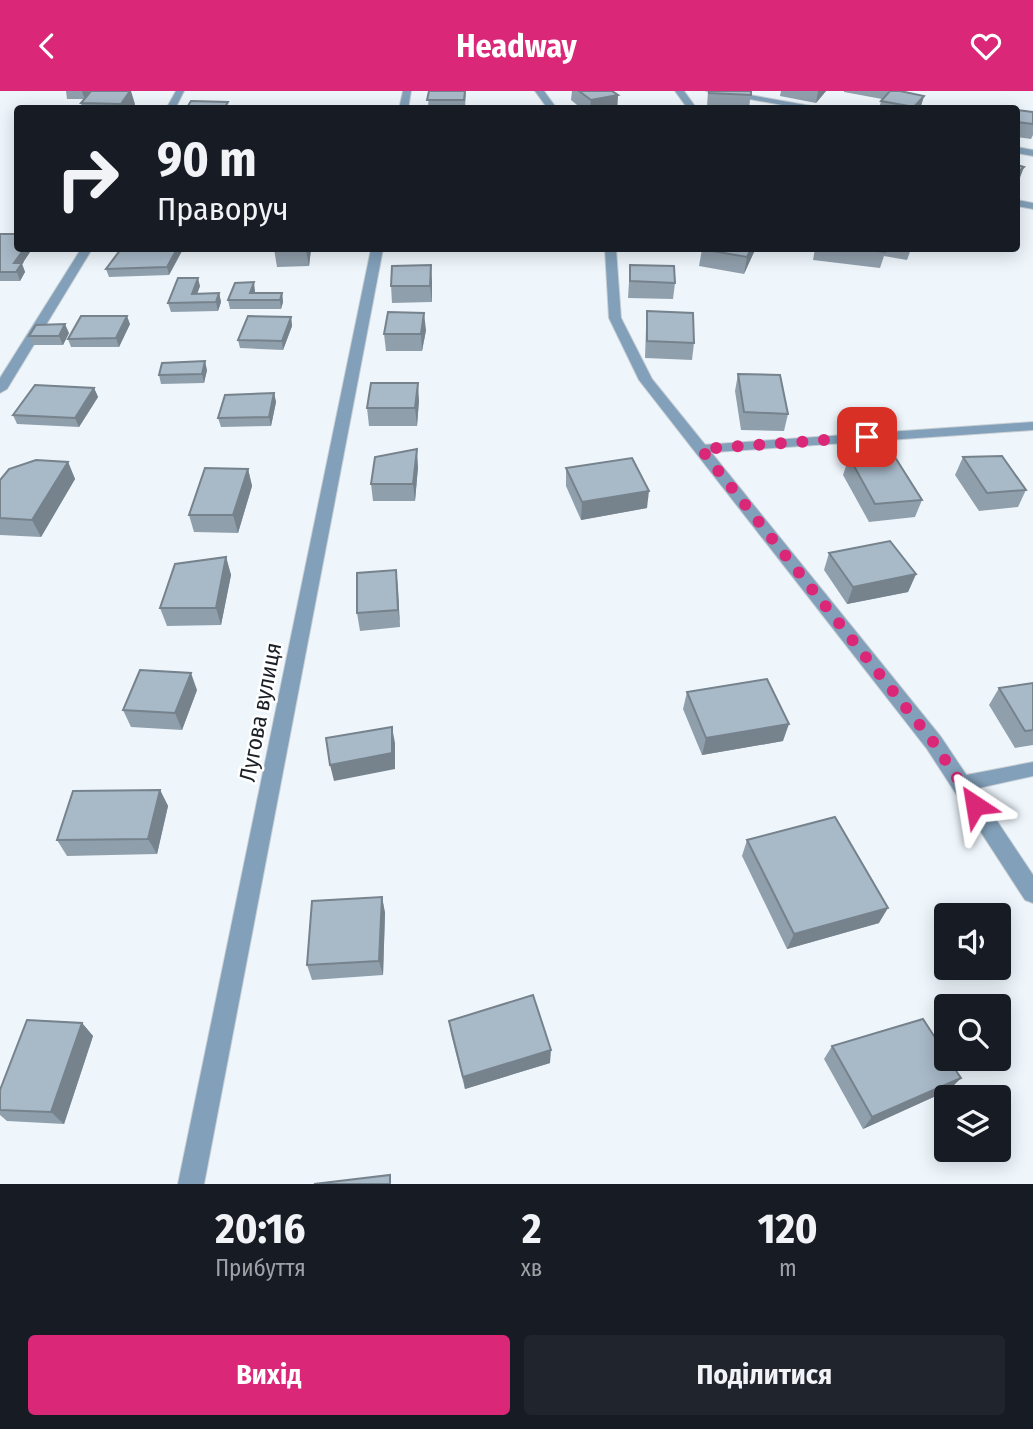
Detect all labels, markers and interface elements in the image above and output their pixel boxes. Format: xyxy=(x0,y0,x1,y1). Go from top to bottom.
icon: back xyxy=(28,27,66,65)
text: Headway xyxy=(456,27,577,65)
icon: heart xyxy=(967,27,1005,65)
text: 90 m xyxy=(157,130,257,189)
icon: right xyxy=(42,133,133,224)
text: Праворуч xyxy=(157,190,289,228)
pin xyxy=(837,407,897,467)
icon: arrive xyxy=(848,418,886,456)
street label: Лугова вулиця xyxy=(233,640,287,784)
position arrow xyxy=(938,768,1012,842)
map controls xyxy=(934,903,1011,1162)
button: sound xyxy=(934,903,1011,980)
button: search xyxy=(934,994,1011,1071)
button: layers xyxy=(934,1085,1011,1162)
text: 20:16 xyxy=(215,1204,306,1254)
text: 2 xyxy=(522,1204,541,1254)
text: 120 xyxy=(758,1204,818,1254)
text: Прибуття xyxy=(215,1254,306,1282)
text: хв xyxy=(521,1254,542,1282)
text: m xyxy=(779,1254,797,1282)
button: Вихід xyxy=(28,1335,510,1415)
button: Поділитися xyxy=(524,1335,1005,1415)

